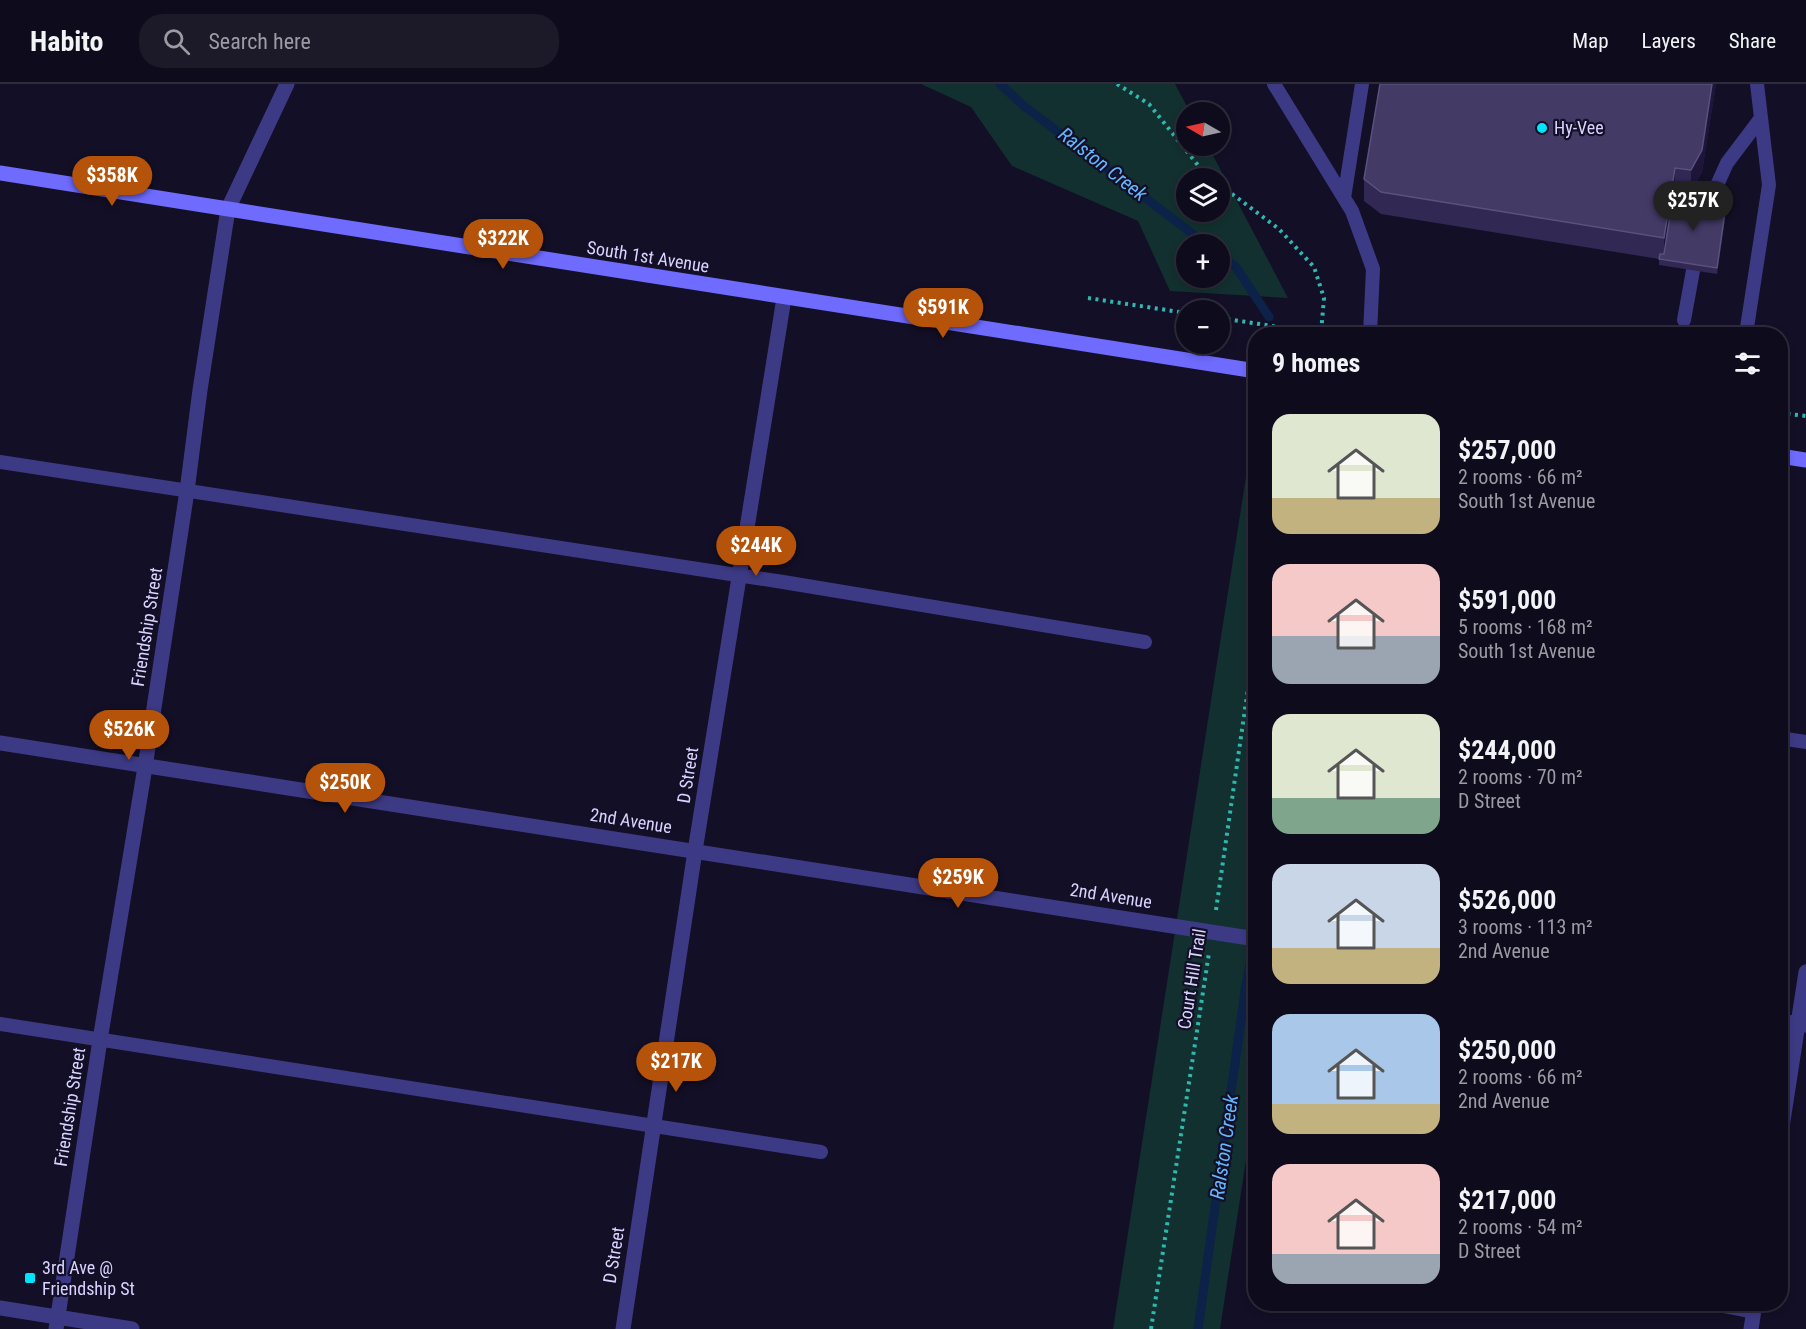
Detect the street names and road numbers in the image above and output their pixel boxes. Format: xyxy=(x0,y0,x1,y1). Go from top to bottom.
street label: South 1st Avenue xyxy=(585,236,711,277)
street label: Friendship Street xyxy=(127,566,166,688)
street label: D Street xyxy=(673,745,702,805)
street label: 2nd Avenue xyxy=(589,804,673,837)
street label: 2nd Avenue xyxy=(1069,879,1153,912)
street label: Court Hill Trail xyxy=(1173,927,1210,1031)
street label: Friendship Street xyxy=(50,1046,89,1168)
street label: D Street xyxy=(599,1225,628,1285)

